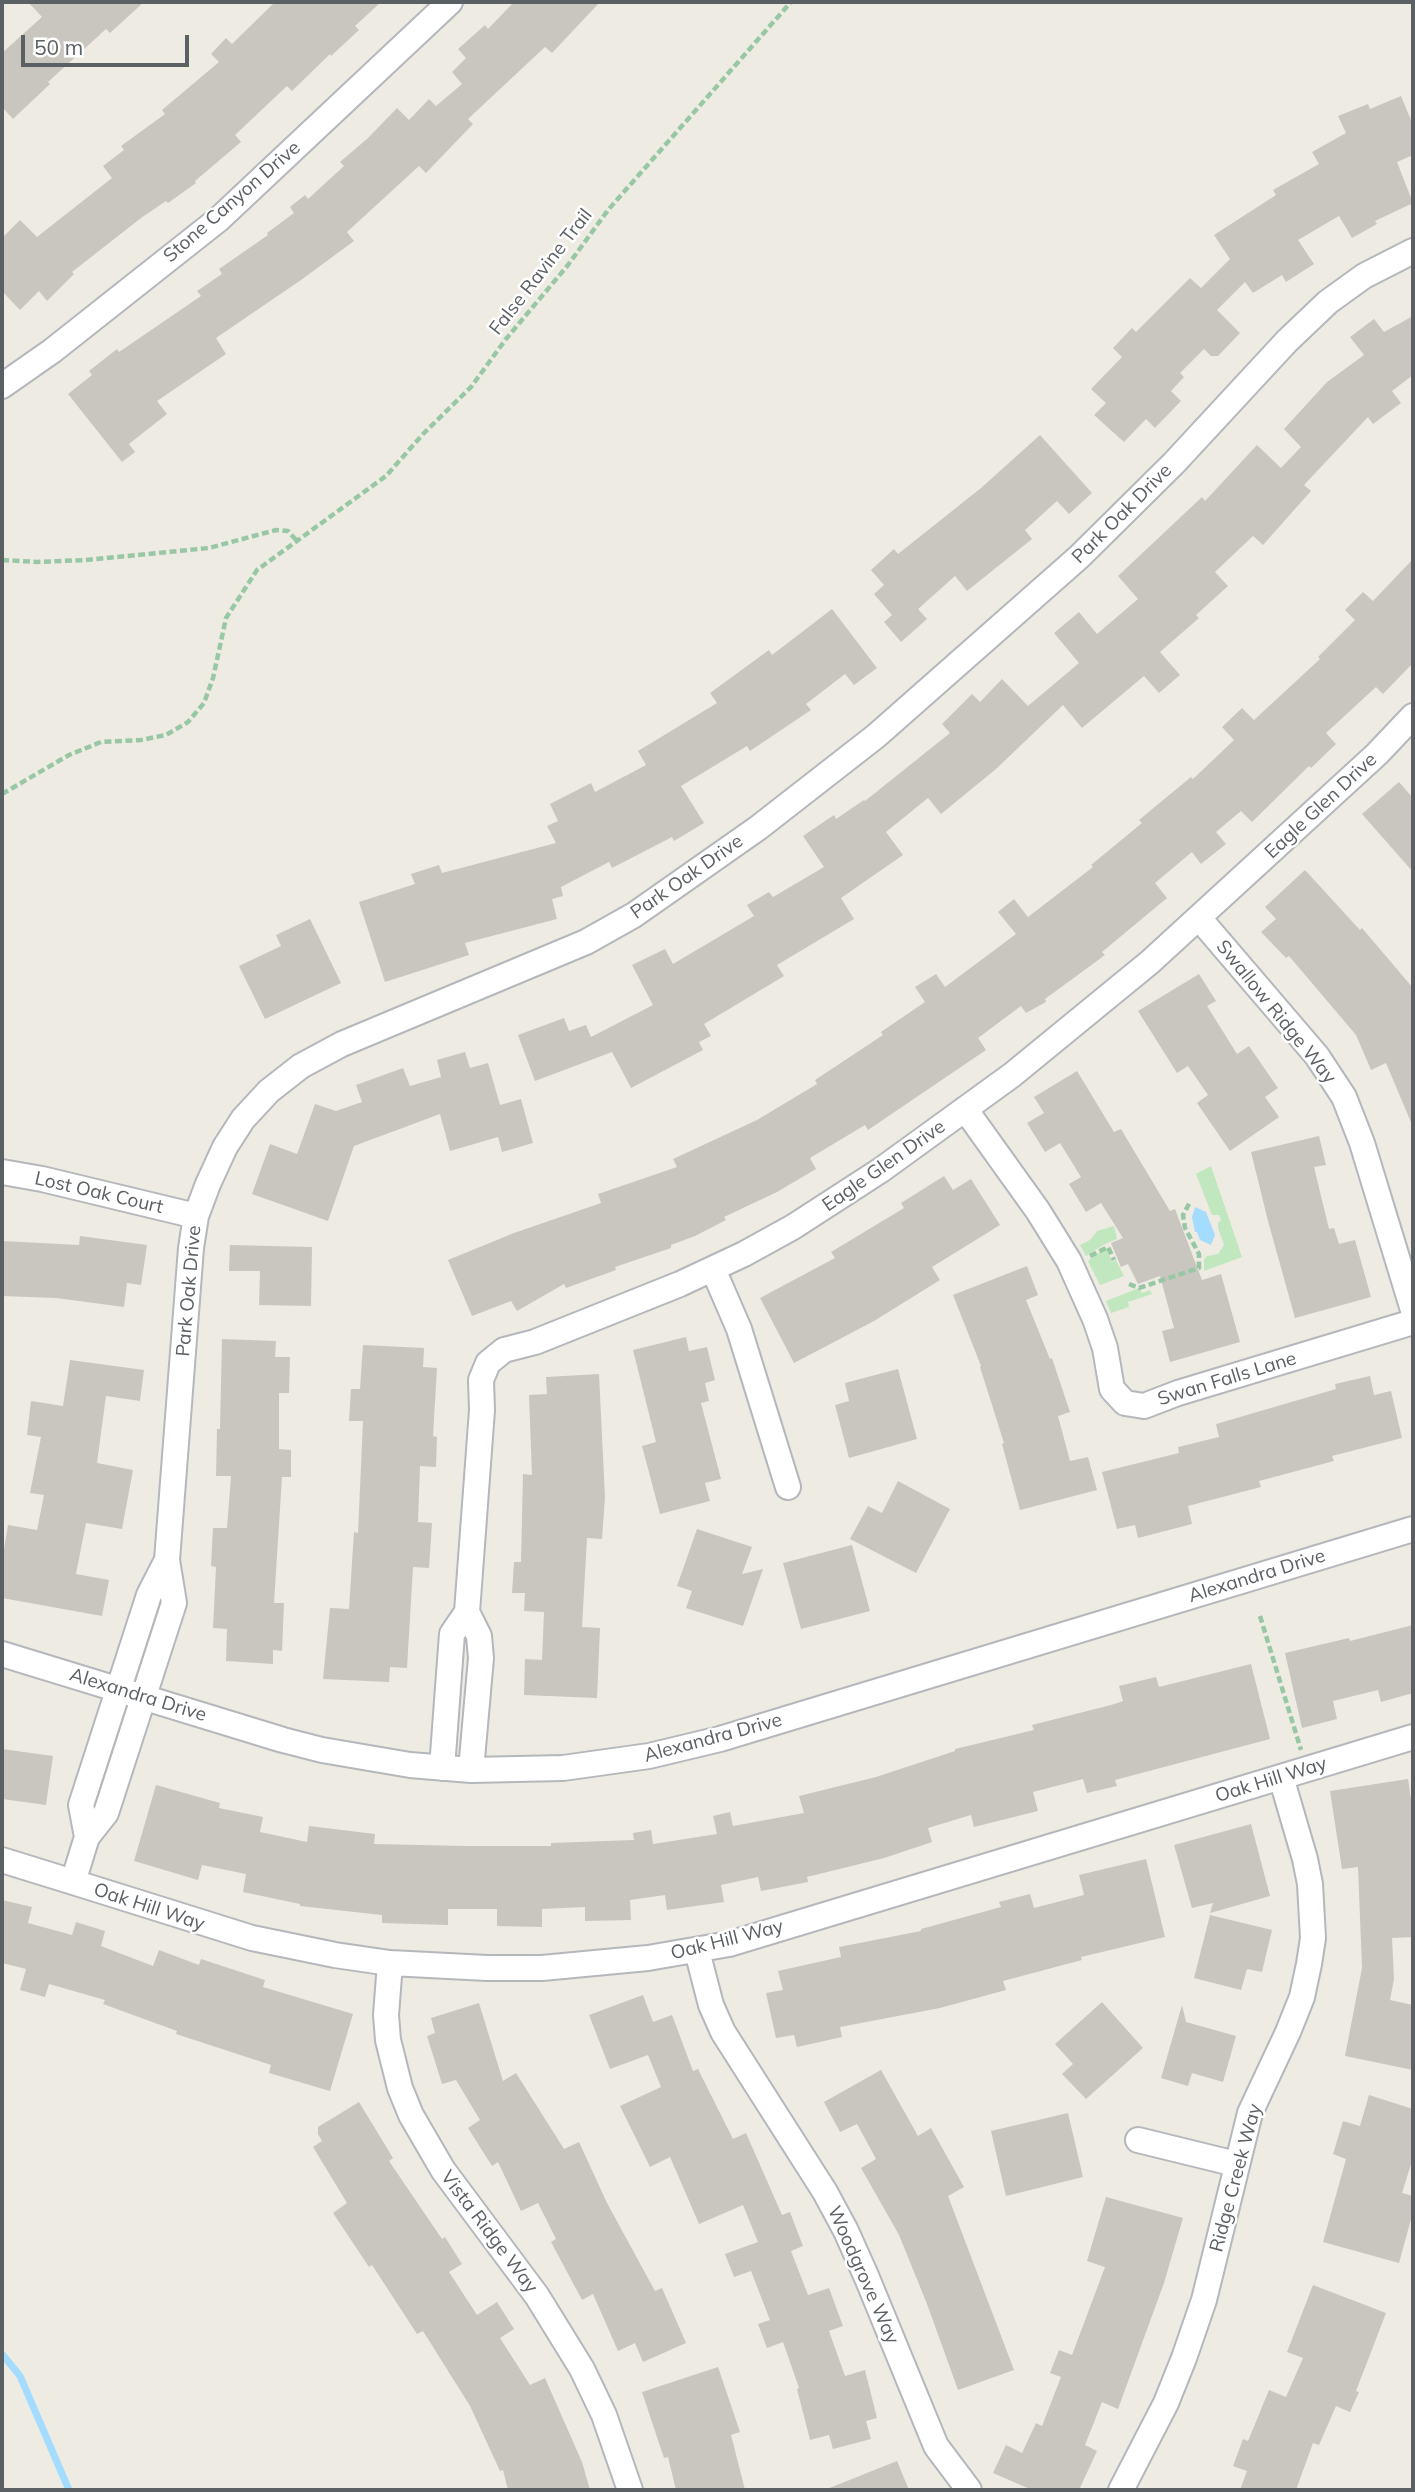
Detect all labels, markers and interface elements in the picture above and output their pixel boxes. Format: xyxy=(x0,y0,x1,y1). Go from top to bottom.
scale bar xyxy=(24,21,192,65)
text: 50 m xyxy=(34,34,83,60)
street label: Stone Canyon Drive xyxy=(159,136,305,268)
street label: False Ravine Trail xyxy=(485,204,597,340)
street label: Park Oak Drive xyxy=(1067,459,1177,569)
street label: Eagle Glen Drive xyxy=(1260,748,1382,864)
street label: Park Oak Drive xyxy=(627,830,747,924)
street label: Swallow Ridge Way xyxy=(1211,936,1341,1088)
street label: Eagle Glen Drive xyxy=(818,1115,950,1217)
street label: Lost Oak Court xyxy=(33,1167,165,1219)
street label: Park Oak Drive xyxy=(172,1224,206,1358)
street label: Swan Falls Lane xyxy=(1155,1347,1299,1411)
street label: Alexandra Drive xyxy=(1186,1544,1328,1608)
street label: Alexandra Drive xyxy=(67,1663,209,1727)
street label: Alexandra Drive xyxy=(642,1709,784,1767)
street label: Oak Hill Way xyxy=(1213,1752,1329,1808)
street label: Oak Hill Way xyxy=(91,1878,207,1936)
street label: Oak Hill Way xyxy=(668,1915,786,1965)
street label: Ridge Creek Way xyxy=(1205,2101,1267,2255)
street label: Vista Ridge Way xyxy=(436,2166,542,2298)
street label: Woodgrove Way xyxy=(822,2202,904,2348)

